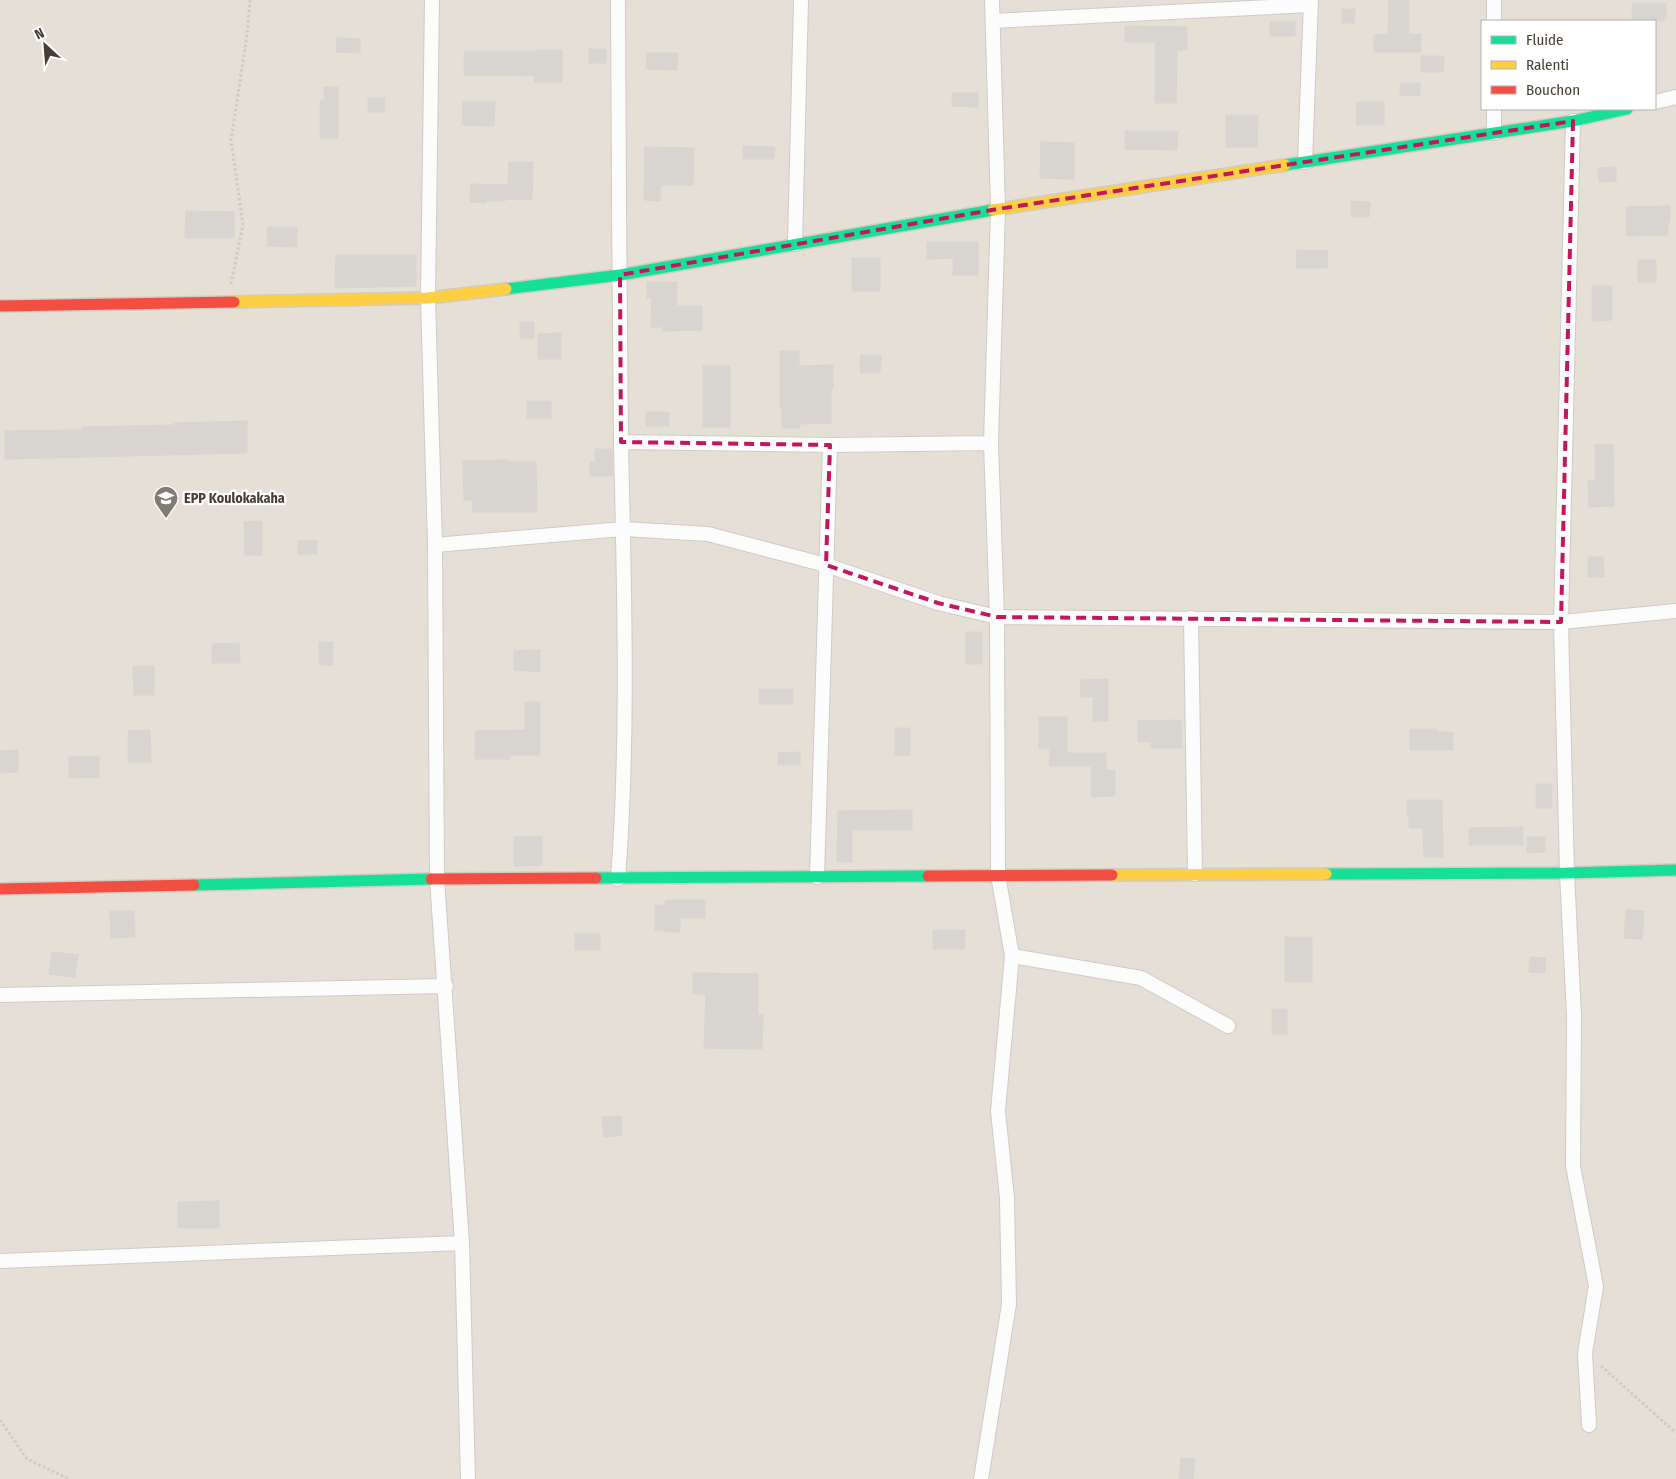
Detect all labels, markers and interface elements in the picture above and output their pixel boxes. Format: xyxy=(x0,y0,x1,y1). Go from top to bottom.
north arrow xyxy=(20,20,70,70)
legend xyxy=(1481,20,1656,110)
text: N xyxy=(32,24,47,43)
text: Fluide xyxy=(1526,31,1563,49)
text: Ralenti xyxy=(1526,56,1569,74)
text: Bouchon xyxy=(1526,81,1580,99)
school or university icon: EPP Koulokakaha xyxy=(153,485,179,519)
place label: EPP Koulokakaha xyxy=(184,490,285,507)

